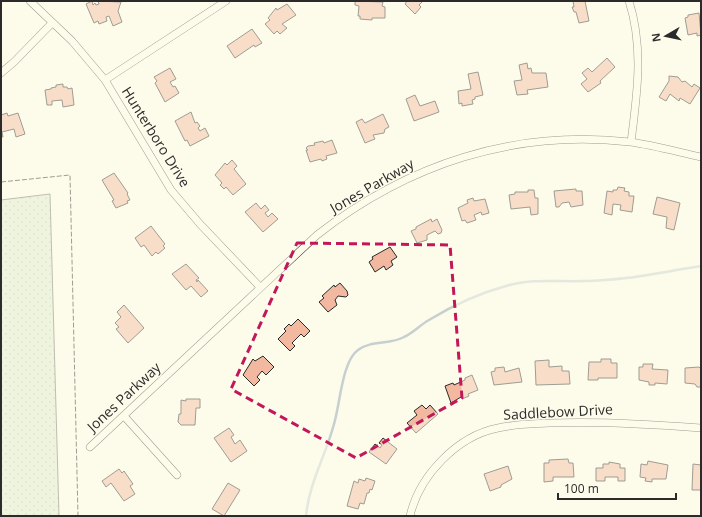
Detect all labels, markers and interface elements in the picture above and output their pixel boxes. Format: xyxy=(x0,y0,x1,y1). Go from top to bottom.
north arrow xyxy=(646,16,686,56)
text: N xyxy=(648,32,664,43)
street label: Hunterboro Drive xyxy=(118,83,195,191)
street label: Jones Parkway xyxy=(325,153,418,218)
street label: Jones Parkway xyxy=(81,357,165,437)
street label: Saddlebow Drive xyxy=(503,399,613,424)
scale bar xyxy=(558,475,676,501)
text: 100 m xyxy=(564,480,599,497)

